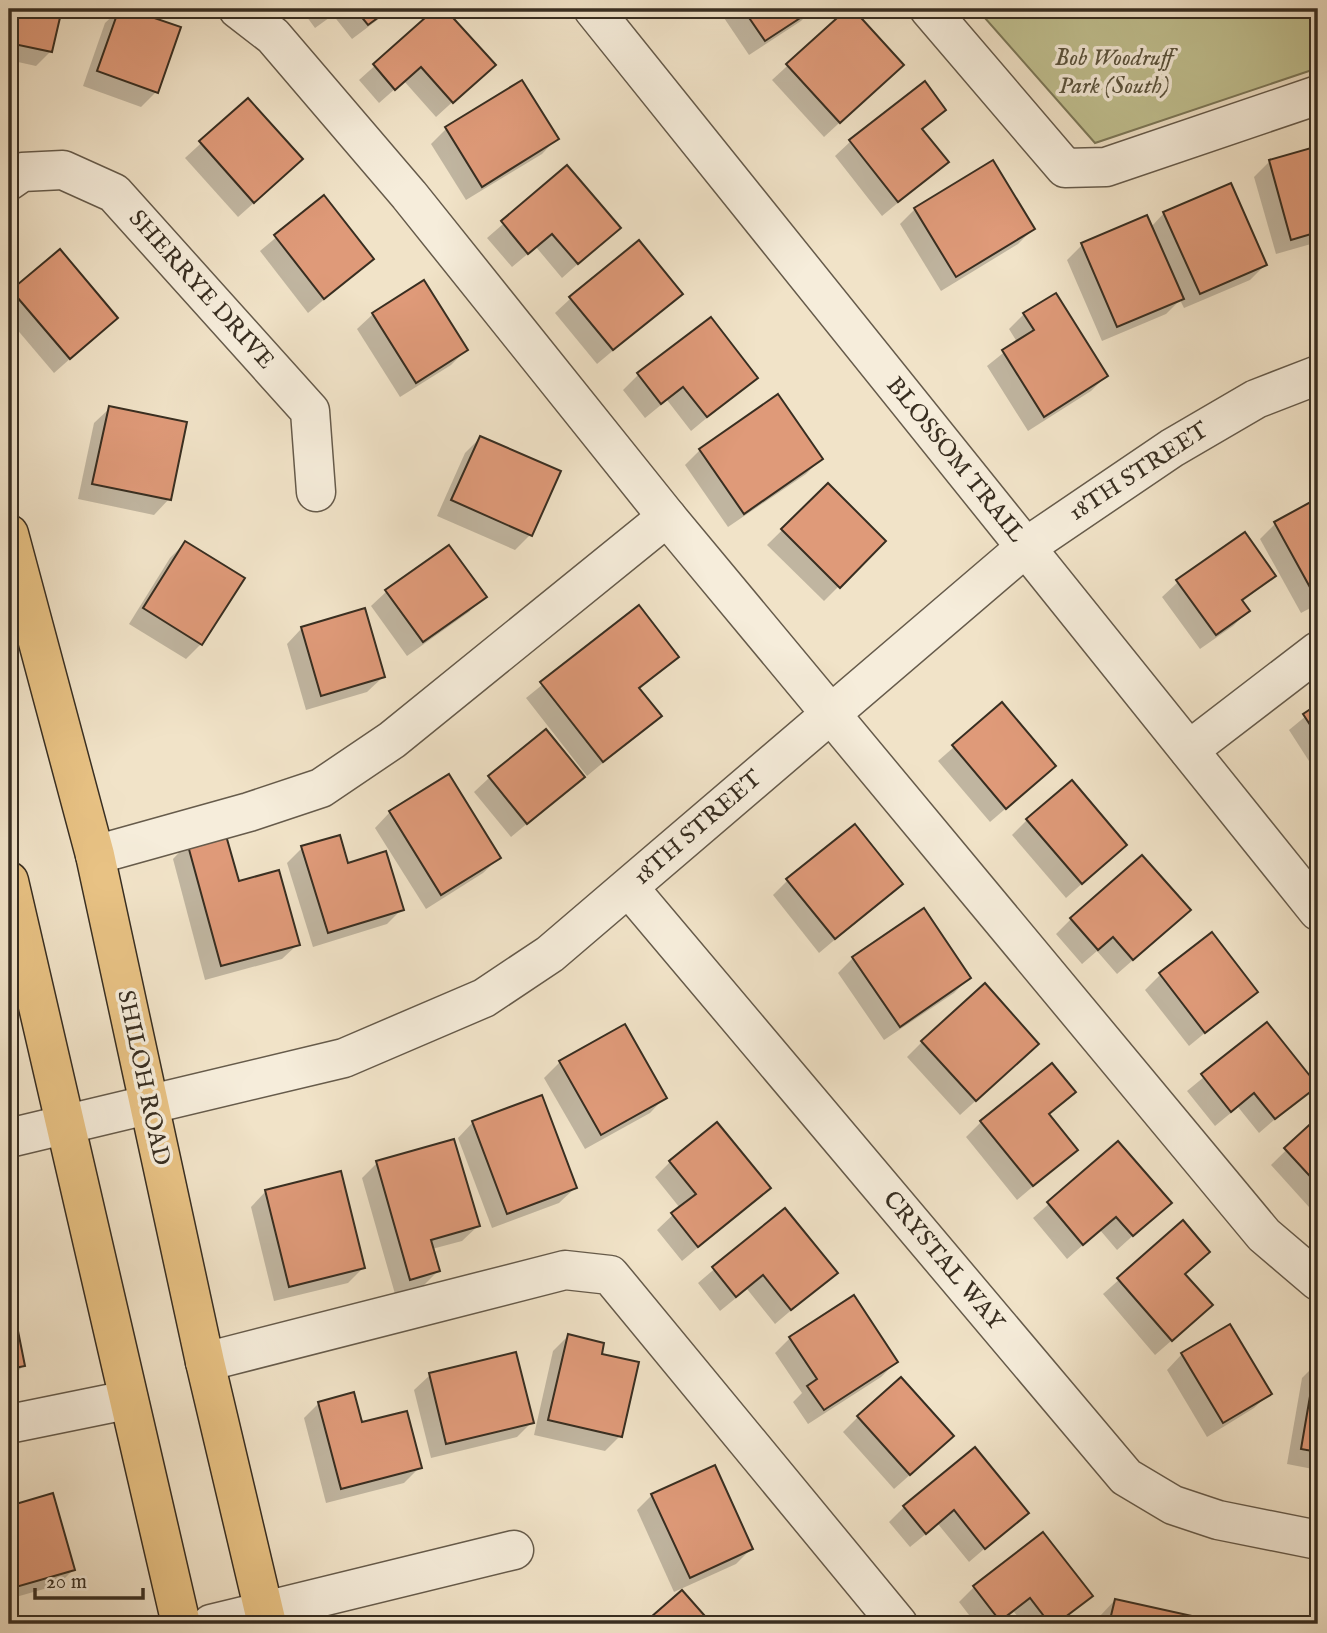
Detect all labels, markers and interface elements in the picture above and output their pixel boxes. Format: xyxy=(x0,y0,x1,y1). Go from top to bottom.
park label: Bob Woodruff Park (South) xyxy=(1054,43,1178,102)
street label: SHERRYE DRIVE xyxy=(121,204,281,376)
street label: BLOSSOM TRAIL xyxy=(879,371,1032,550)
street label: 18TH STREET xyxy=(1063,415,1215,529)
street label: 18TH STREET xyxy=(627,763,769,892)
street label: SHILOH ROAD xyxy=(109,988,177,1168)
street label: CRYSTAL WAY xyxy=(876,1185,1012,1339)
scale bar xyxy=(35,1556,144,1600)
text: 20 m xyxy=(46,1569,87,1596)

